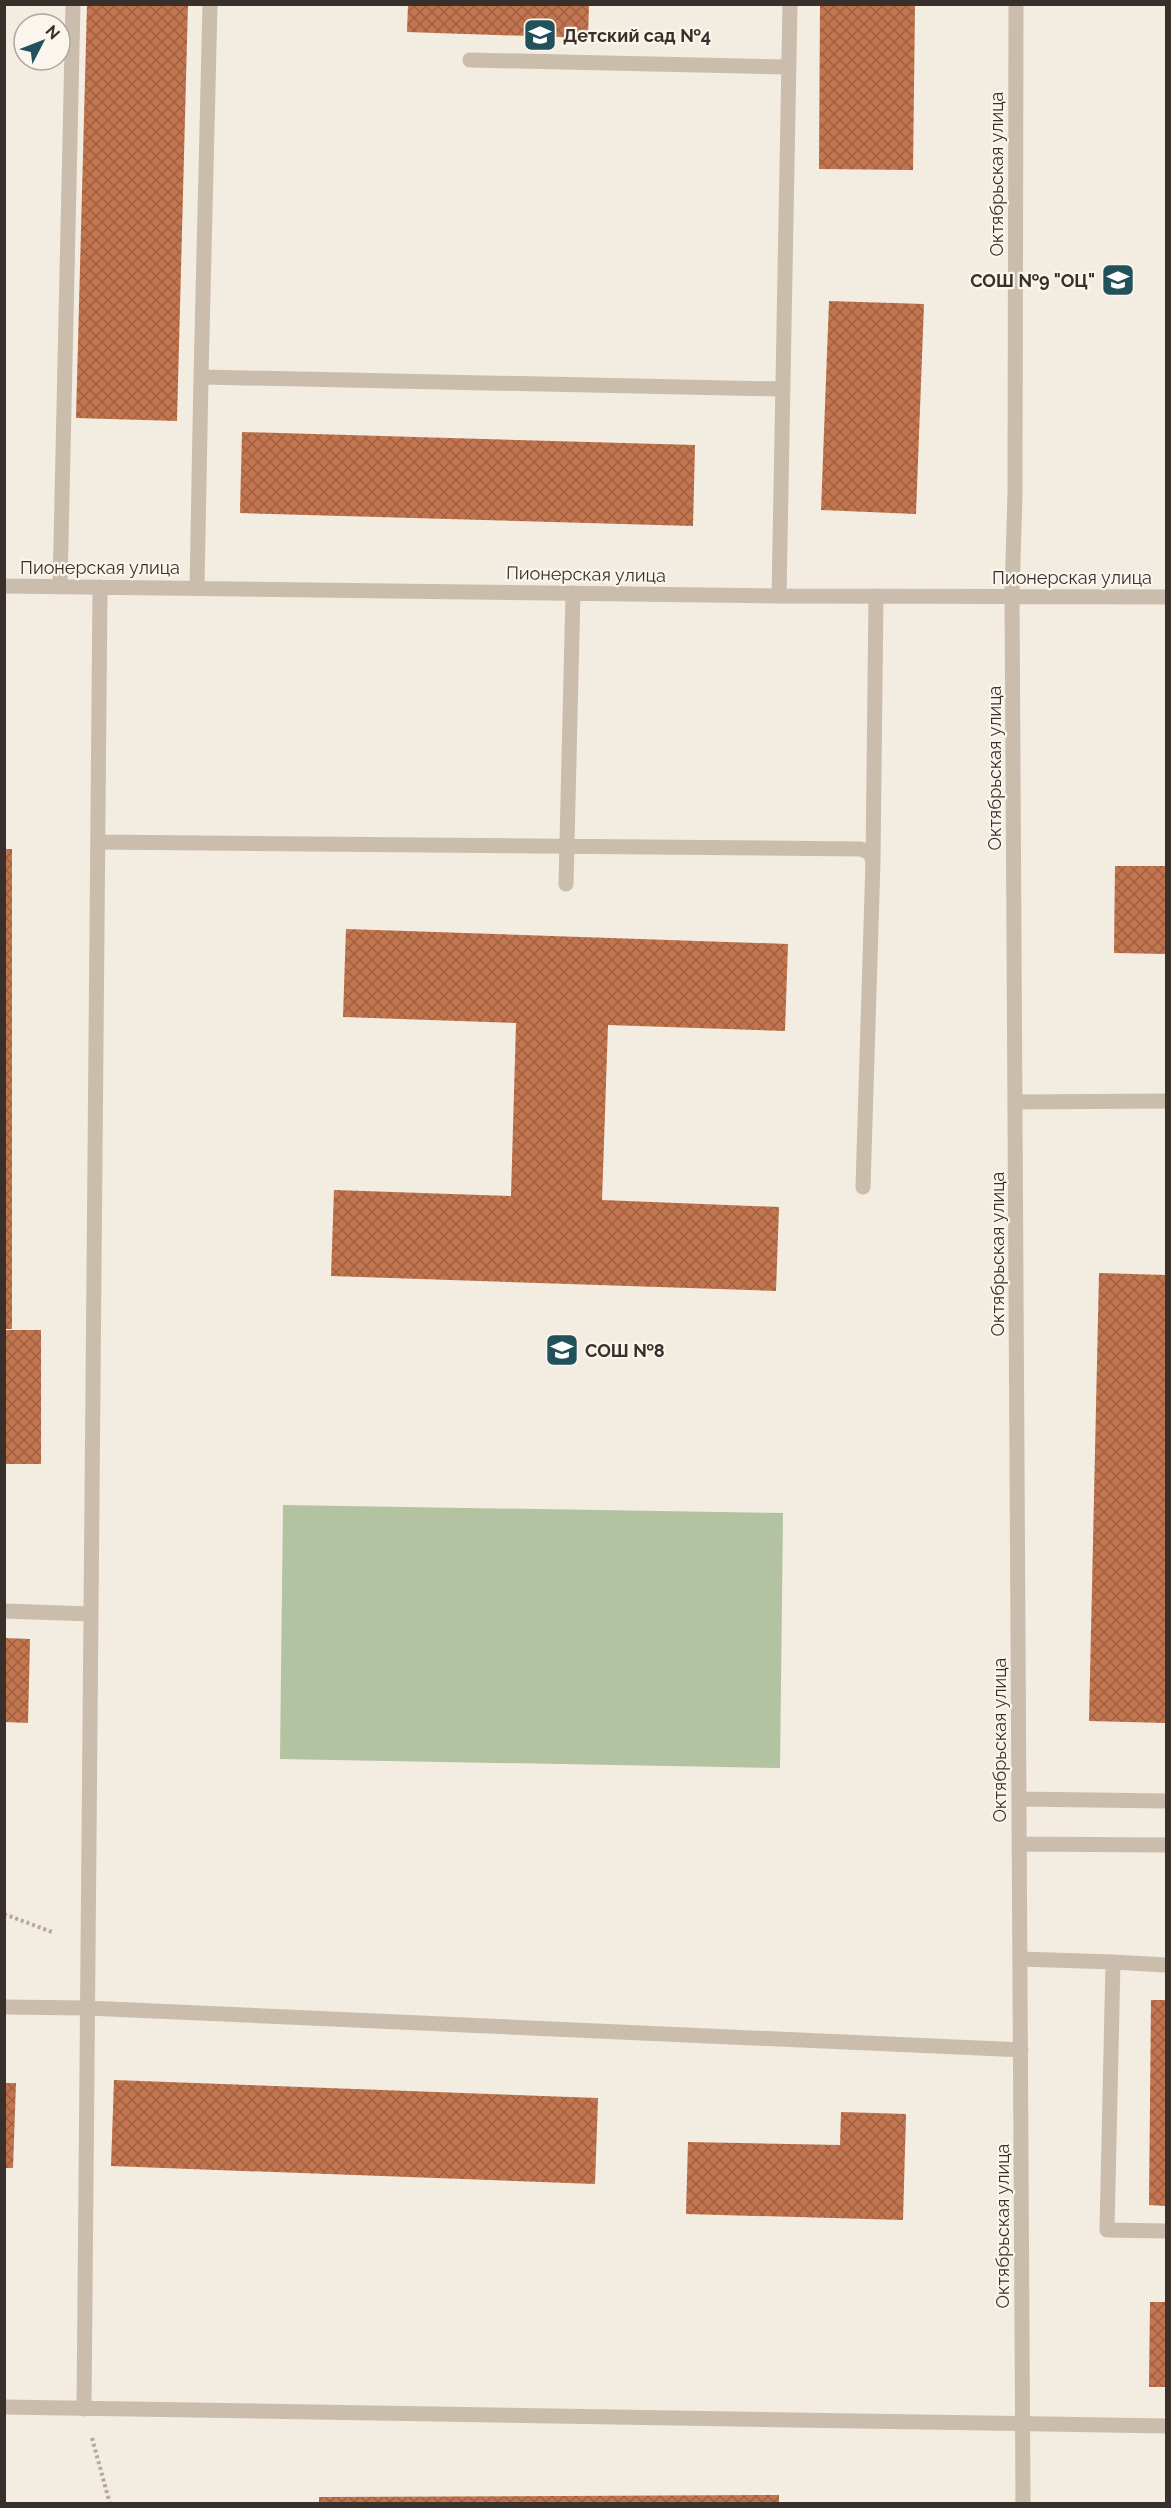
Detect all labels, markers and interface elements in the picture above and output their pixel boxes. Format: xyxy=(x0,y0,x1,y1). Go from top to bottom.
north arrow xyxy=(12,12,72,72)
school or university icon: Детский сад №4 xyxy=(522,17,558,53)
text: N xyxy=(42,21,64,43)
place label: Детский сад №4 xyxy=(563,25,711,46)
street label: Октябрьская улица xyxy=(986,92,1007,256)
school or university icon: СОШ №9 "ОЦ" xyxy=(1100,262,1136,298)
place label: СОШ №9 "ОЦ" xyxy=(970,270,1095,291)
street label: Пионерская улица xyxy=(20,557,180,578)
street label: Пионерская улица xyxy=(506,562,666,586)
street label: Пионерская улица xyxy=(992,567,1152,588)
street label: Октябрьская улица xyxy=(984,686,1005,850)
street label: Октябрьская улица xyxy=(987,1172,1008,1336)
school or university icon: СОШ №8 xyxy=(544,1332,580,1368)
place label: СОШ №8 xyxy=(585,1340,665,1361)
street label: Октябрьская улица xyxy=(989,1658,1010,1822)
street label: Октябрьская улица xyxy=(992,2144,1013,2308)

